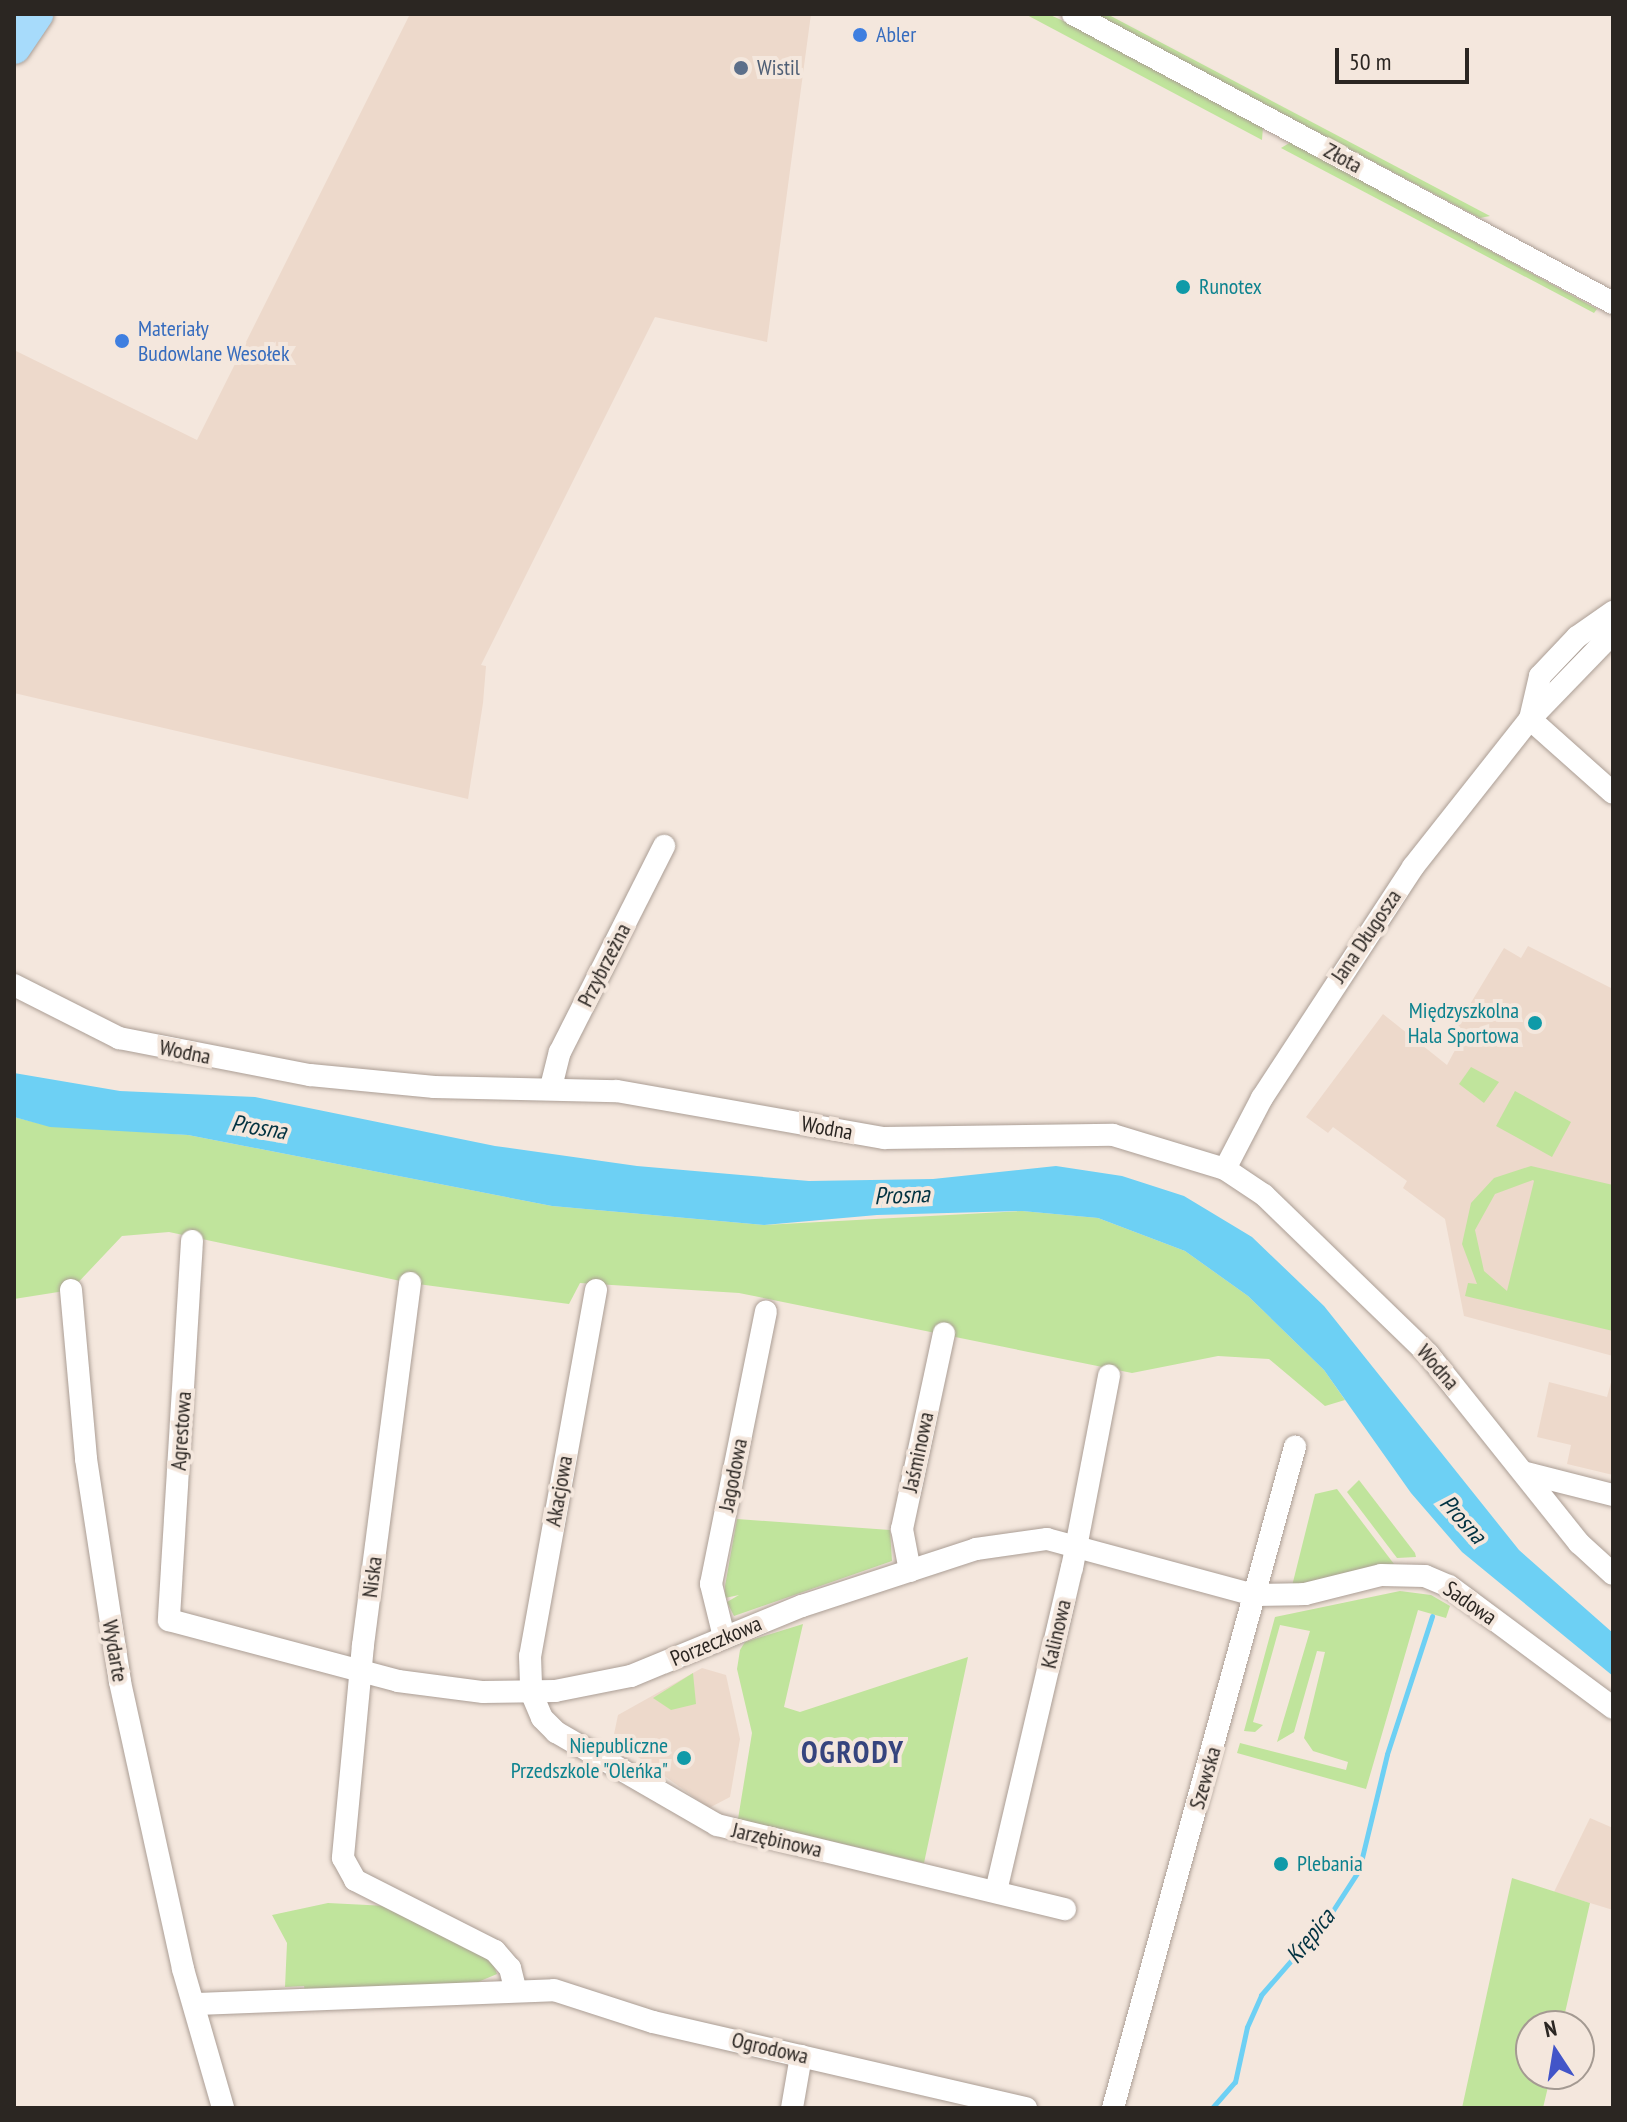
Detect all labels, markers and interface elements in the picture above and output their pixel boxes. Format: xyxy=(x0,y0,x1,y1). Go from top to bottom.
place label: Abler xyxy=(876,22,916,48)
marker: Abler xyxy=(851,26,869,44)
scale bar xyxy=(1339,32,1473,82)
text: 50 m xyxy=(1349,46,1391,77)
place label: Wistil xyxy=(757,55,800,81)
marker: Wistil xyxy=(732,59,750,77)
street label: Złota xyxy=(1320,137,1366,179)
place label: Runotex xyxy=(1199,274,1262,300)
marker: Runotex xyxy=(1174,278,1192,296)
place label: Materiały Budowlane Wesołek xyxy=(138,315,290,366)
marker: Materiały Budowlane Wesołek xyxy=(113,332,131,350)
street label: Jana Długosza xyxy=(1325,884,1407,988)
street label: Przybrzeżna xyxy=(572,919,636,1011)
place label: Międzyszkolna Hala Sportowa xyxy=(1408,997,1519,1048)
marker: Międzyszkolna Hala Sportowa xyxy=(1526,1014,1544,1032)
street label: Wodna xyxy=(157,1034,213,1070)
water label: Prosna xyxy=(229,1108,289,1146)
street label: Wodna xyxy=(799,1111,855,1145)
water label: Prosna xyxy=(874,1180,930,1210)
street label: Wodna xyxy=(1411,1339,1465,1395)
street label: Agrestowa xyxy=(165,1391,197,1471)
street label: Jaśminowa xyxy=(897,1409,939,1495)
street label: Jagodowa xyxy=(713,1436,753,1514)
street label: Akacjowa xyxy=(540,1454,578,1528)
water label: Prosna xyxy=(1434,1489,1492,1549)
street label: Niska xyxy=(356,1555,388,1599)
street label: Sadowa xyxy=(1438,1575,1502,1631)
street label: Kalinowa xyxy=(1035,1597,1077,1671)
street label: Porzeczkowa xyxy=(667,1610,765,1672)
street label: Wydarte xyxy=(97,1618,133,1684)
place label: Niepubliczne Przedszkole "Oleńka" xyxy=(509,1732,668,1784)
district label: OGRODY xyxy=(801,1734,905,1770)
street label: Szewska xyxy=(1184,1744,1226,1812)
marker: Niepubliczne Przedszkole "Oleńka" xyxy=(675,1749,693,1767)
street label: Jarzębinowa xyxy=(729,1817,825,1863)
place label: Plebania xyxy=(1297,1851,1363,1877)
marker: Plebania xyxy=(1272,1855,1290,1873)
water label: Krępica xyxy=(1279,1903,1341,1969)
north arrow xyxy=(1515,2010,1595,2090)
text: N xyxy=(1542,2014,1559,2043)
street label: Ogrodowa xyxy=(729,2026,811,2070)

